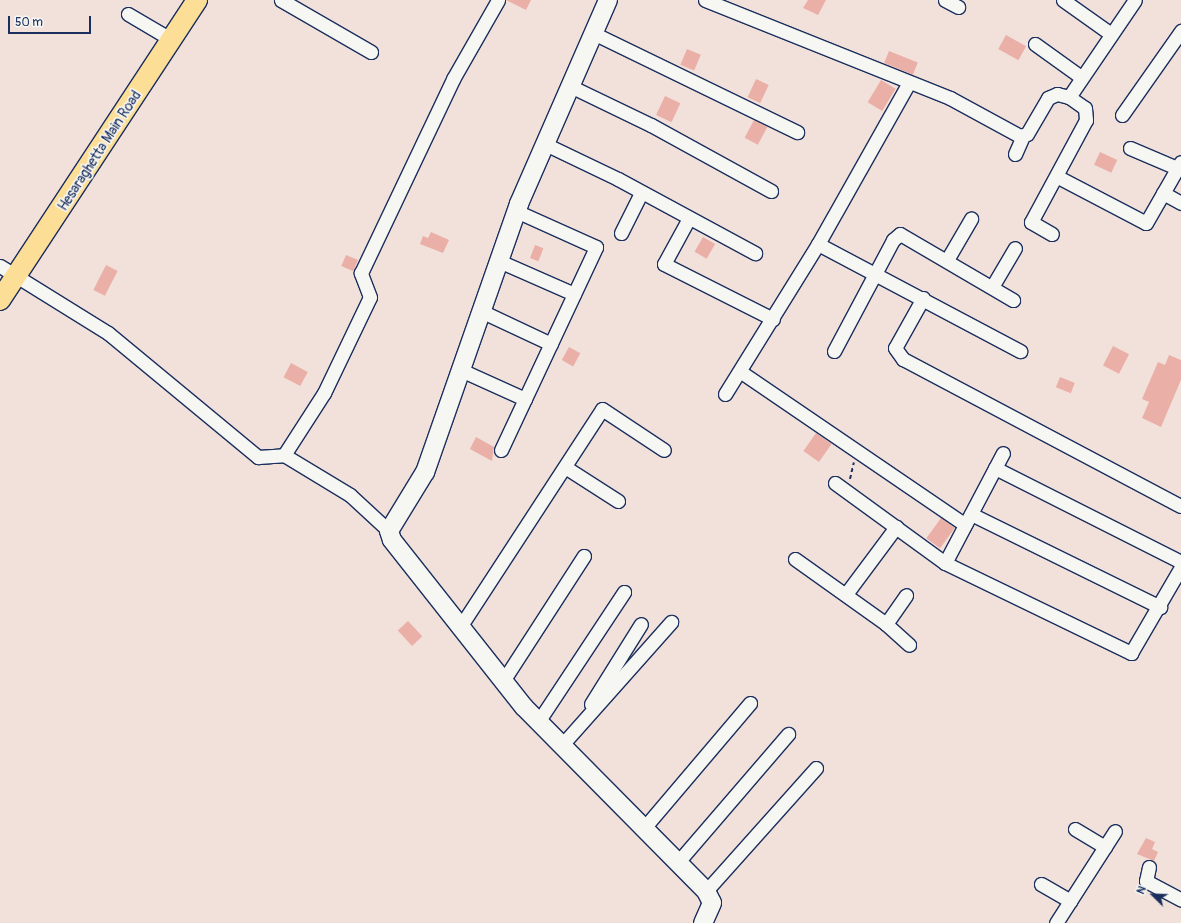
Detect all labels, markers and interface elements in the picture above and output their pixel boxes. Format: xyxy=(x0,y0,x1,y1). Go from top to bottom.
scale bar xyxy=(10,8,93,34)
text: 50 m xyxy=(15,15,43,30)
street label: Hesaraghetta Main Road xyxy=(55,88,145,214)
north arrow xyxy=(1133,875,1173,915)
text: N xyxy=(1134,884,1149,896)

